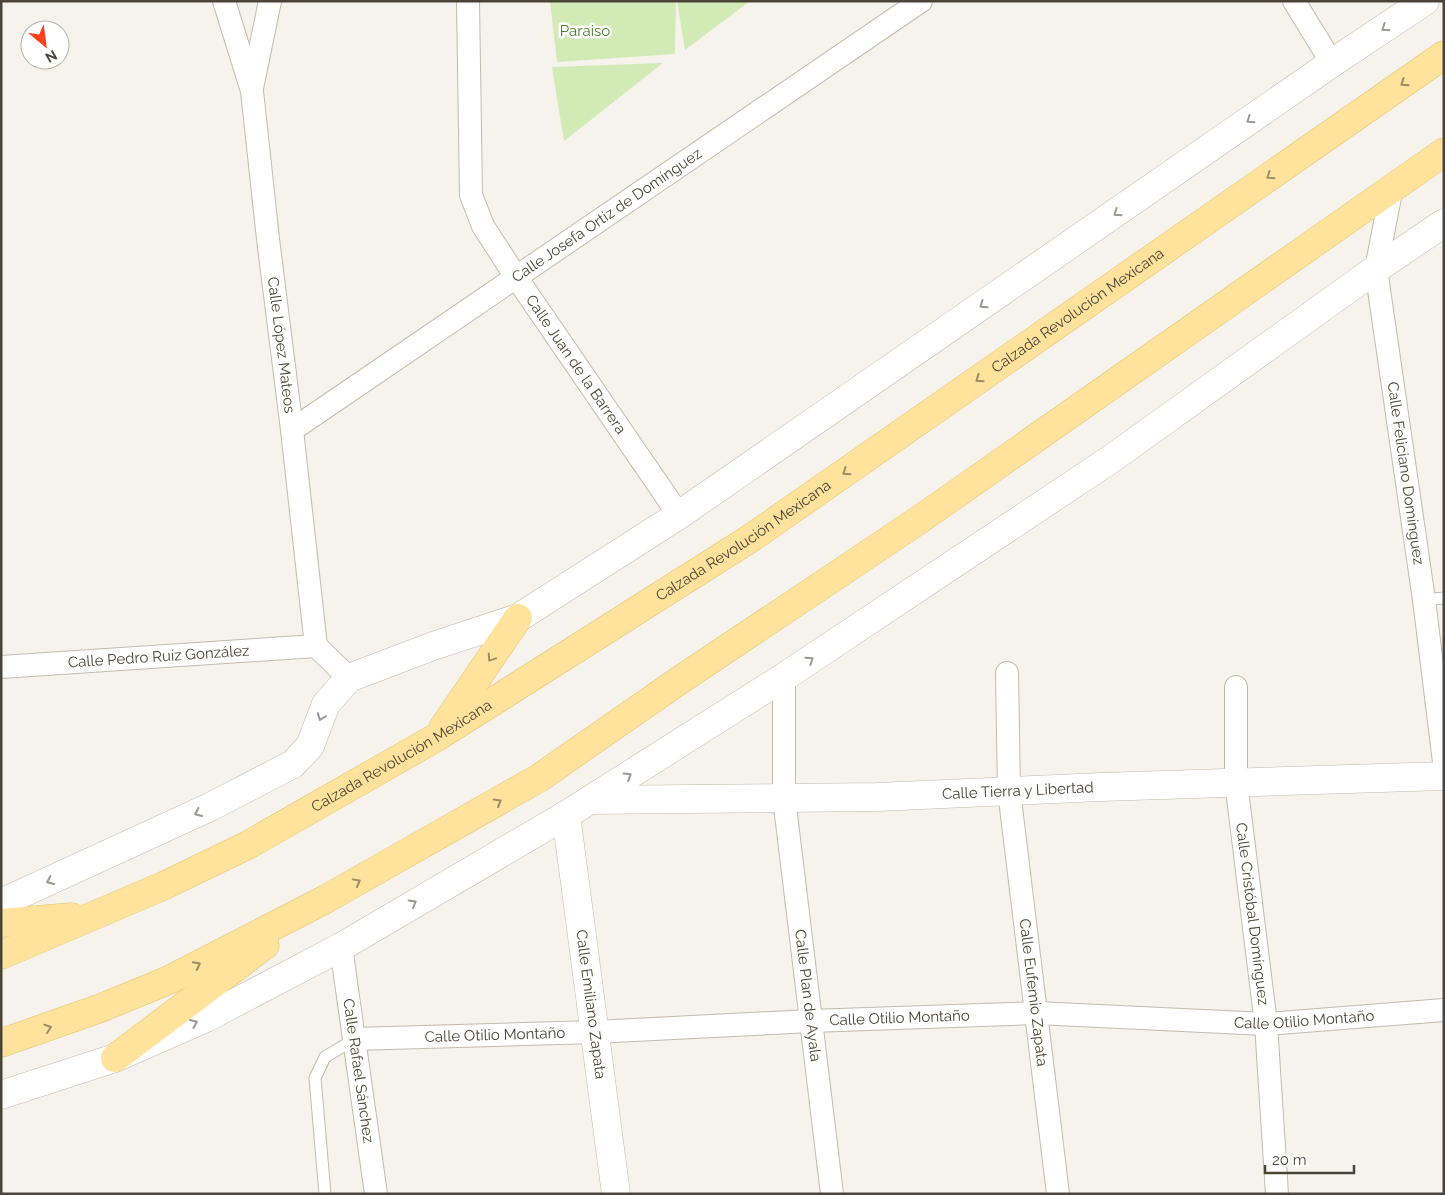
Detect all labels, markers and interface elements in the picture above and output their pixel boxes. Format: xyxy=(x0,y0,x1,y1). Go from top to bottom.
north arrow xyxy=(20,20,70,70)
park label: Paraiso xyxy=(560,22,610,40)
one-way arrow xyxy=(1381,22,1390,32)
text: N xyxy=(43,47,60,66)
one-way arrow xyxy=(1400,77,1410,86)
one-way arrow xyxy=(1247,114,1256,123)
street label: Calle Josefa Ortiz de Domínguez xyxy=(508,144,705,286)
one-way arrow xyxy=(1267,170,1276,179)
one-way arrow xyxy=(1113,206,1122,216)
street label: Calzada Revolución Mexicana xyxy=(988,244,1167,377)
street label: Calle López Mateos xyxy=(264,276,299,414)
street label: Calle Juan de la Barrera xyxy=(522,291,630,437)
one-way arrow xyxy=(979,299,989,308)
one-way arrow xyxy=(975,373,985,382)
street label: Calle Feliciano Domínguez xyxy=(1383,381,1428,566)
one-way arrow xyxy=(842,466,852,475)
street label: Calzada Revolución Mexicana xyxy=(652,476,834,605)
street label: Calle Pedro Ruíz González xyxy=(67,641,250,672)
one-way arrow xyxy=(488,652,497,662)
one-way arrow xyxy=(804,657,813,666)
street label: Calzada Revolución Mexicana xyxy=(308,696,495,816)
one-way arrow xyxy=(317,712,327,721)
one-way arrow xyxy=(623,772,632,782)
street label: Calle Tierra y Libertad xyxy=(942,778,1094,803)
one-way arrow xyxy=(493,798,502,808)
one-way arrow xyxy=(194,806,203,817)
street label: Calle Cristóbal Domínguez xyxy=(1232,822,1273,1006)
one-way arrow xyxy=(46,875,55,885)
one-way arrow xyxy=(351,878,360,888)
one-way arrow xyxy=(408,900,417,910)
street label: Calle Eufemio Zapata xyxy=(1016,918,1051,1067)
street label: Calle Emiliano Zapata xyxy=(572,928,610,1080)
street label: Calle Plan de Ayala xyxy=(791,928,825,1063)
one-way arrow xyxy=(192,961,201,971)
street label: Calle Rafael Sánchez xyxy=(339,997,378,1144)
street label: Calle Otilio Montaño xyxy=(829,1006,970,1029)
street label: Calle Otilio Montaño xyxy=(1234,1007,1375,1033)
one-way arrow xyxy=(189,1019,198,1030)
one-way arrow xyxy=(43,1024,51,1034)
street label: Calle Otilio Montaño xyxy=(424,1024,566,1046)
scale bar xyxy=(1265,1142,1354,1174)
text: 20 m xyxy=(1272,1151,1307,1169)

